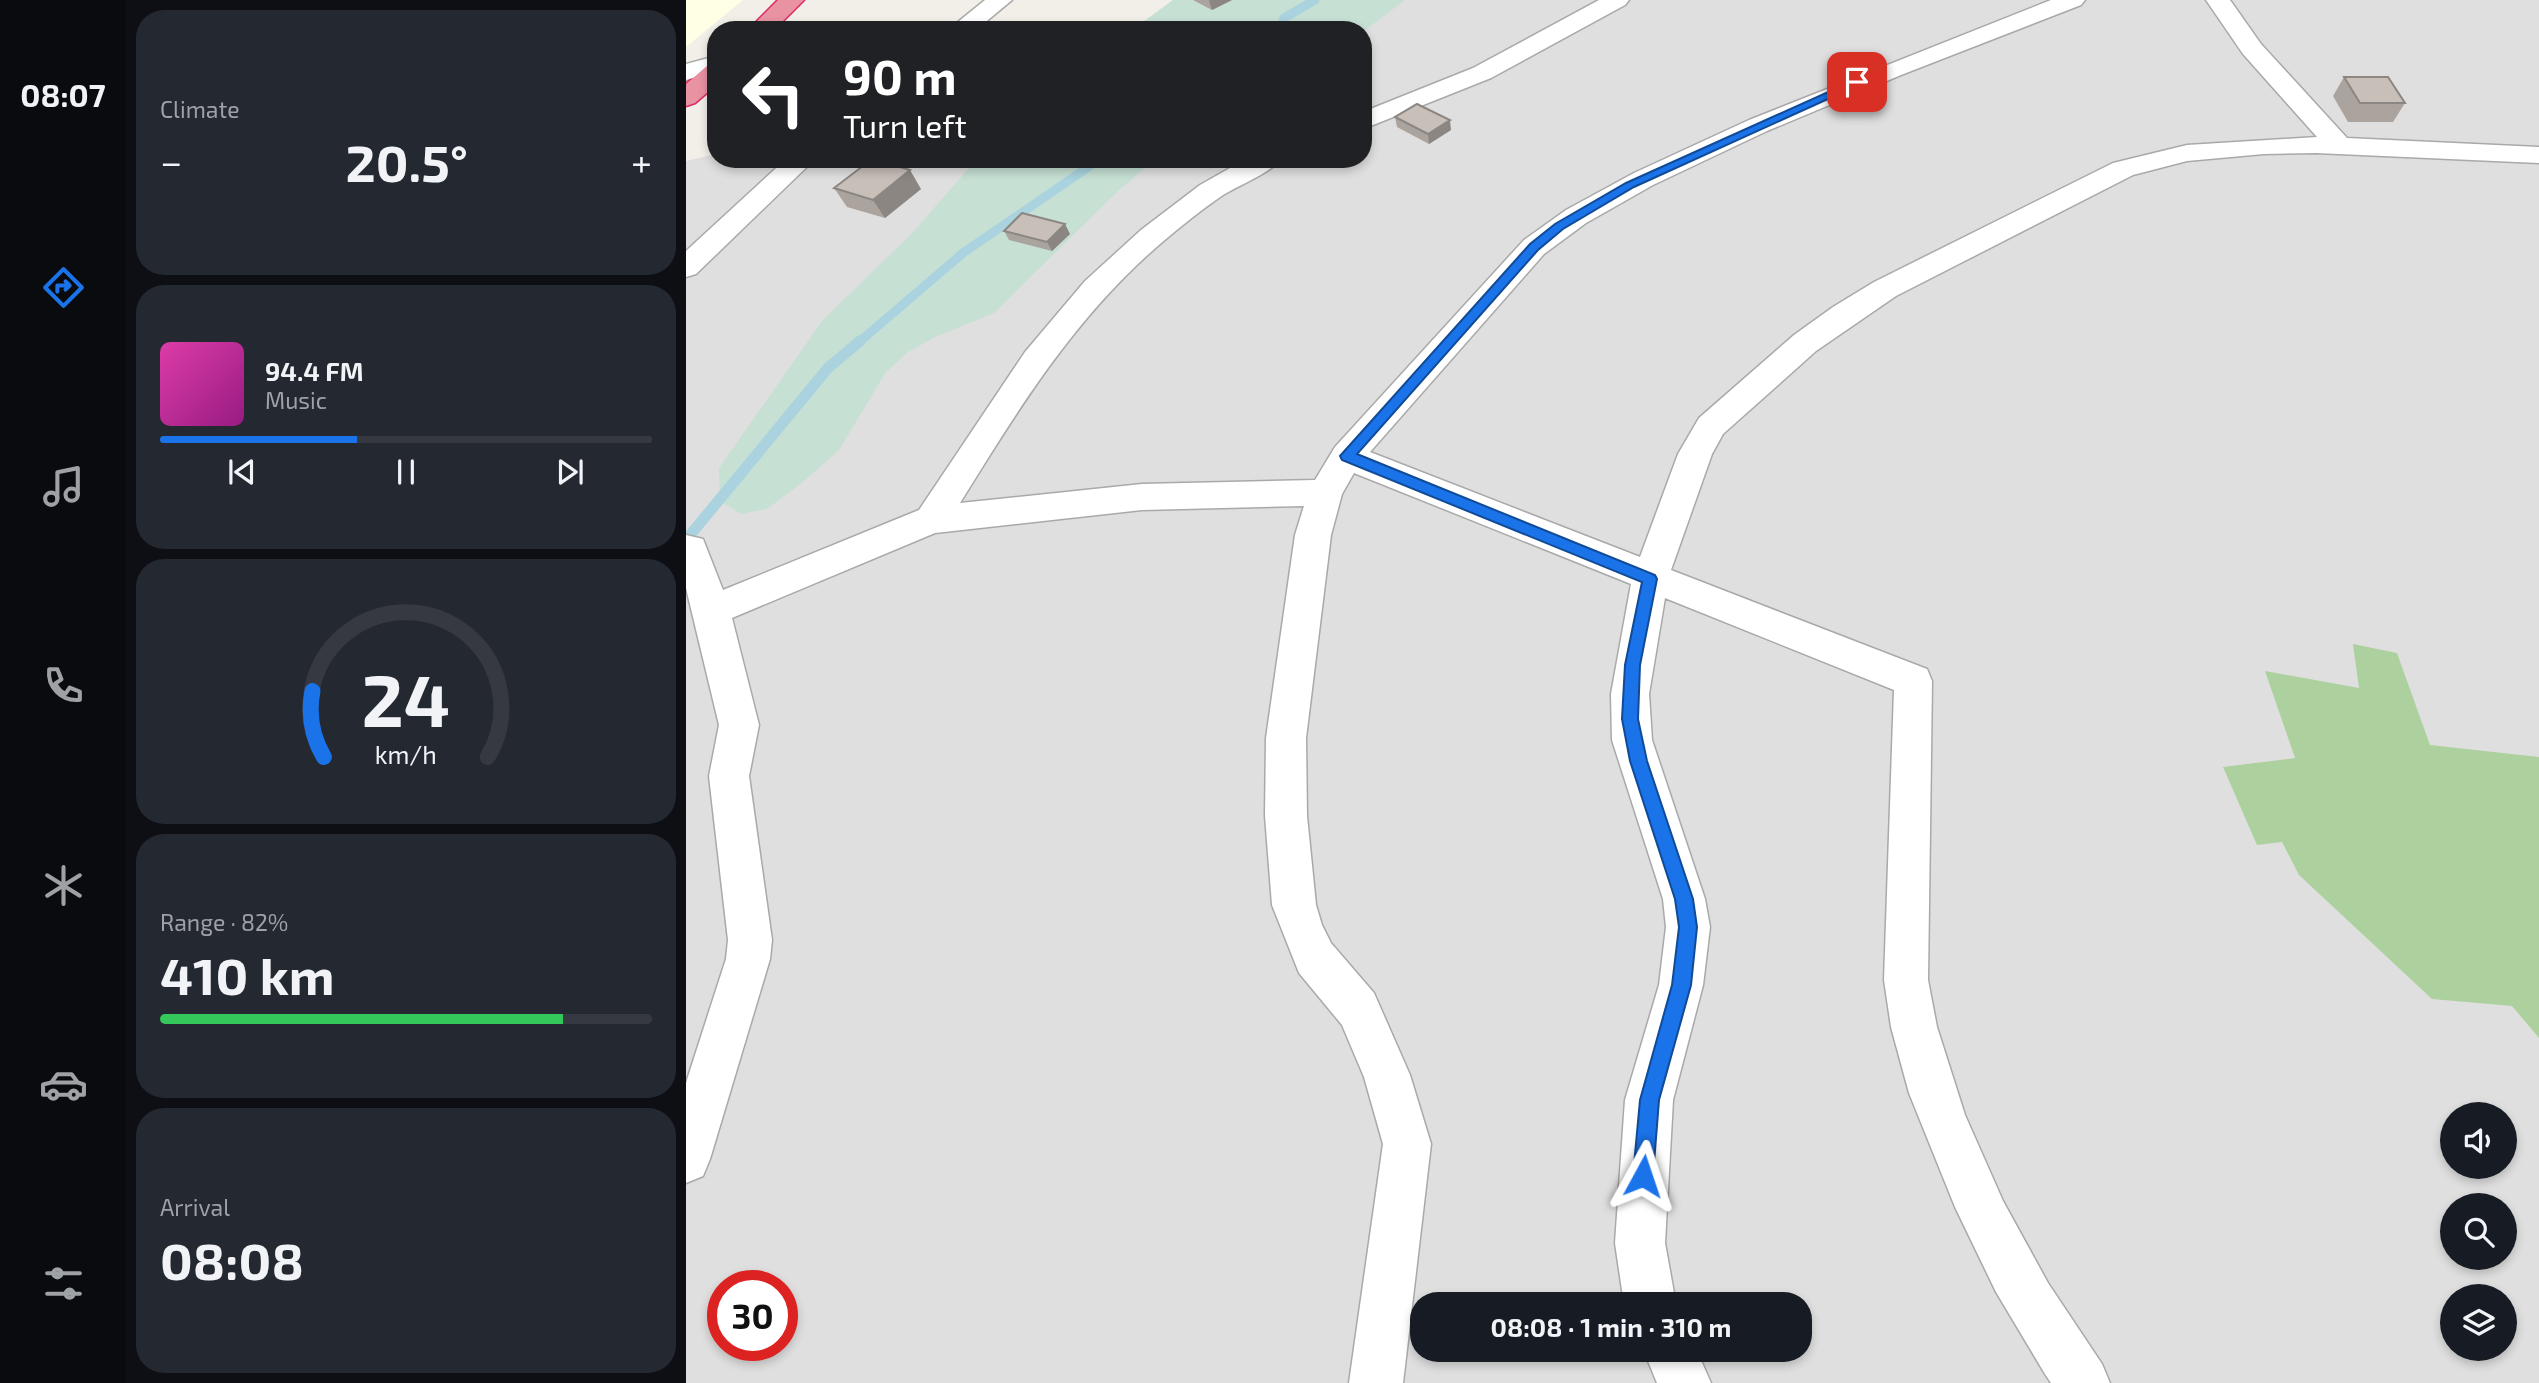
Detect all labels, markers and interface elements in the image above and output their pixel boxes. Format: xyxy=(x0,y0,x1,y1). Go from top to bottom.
text: 90 m xyxy=(843,46,957,105)
icon: left xyxy=(728,49,819,140)
pin xyxy=(1827,52,1887,112)
icon: arrive xyxy=(1838,63,1876,101)
text: 08:07 xyxy=(20,75,106,113)
text: Climate xyxy=(160,95,240,123)
text: Turn left xyxy=(843,106,967,144)
text: 20.5° xyxy=(345,130,468,192)
text: − xyxy=(160,138,182,184)
text: + xyxy=(631,138,652,184)
icon: directions xyxy=(39,263,88,312)
text: 94.4 FM xyxy=(265,355,364,386)
text: Music xyxy=(265,386,327,414)
icon: previous xyxy=(223,453,261,491)
icon: pause xyxy=(387,453,425,491)
icon: next xyxy=(551,453,589,491)
icon: music xyxy=(39,462,88,511)
text: 24 xyxy=(362,655,450,743)
icon: phone xyxy=(39,661,88,710)
text: km/h xyxy=(375,739,437,769)
icon: climate xyxy=(39,861,88,910)
text: Range · 82% xyxy=(160,908,288,936)
text: 410 km xyxy=(160,943,335,1005)
icon: car xyxy=(39,1060,88,1109)
map controls xyxy=(2440,1102,2517,1361)
button: sound xyxy=(2440,1102,2517,1179)
position arrow xyxy=(1606,1139,1680,1213)
text: Arrival xyxy=(160,1193,230,1221)
button: search xyxy=(2440,1193,2517,1270)
text: 08:08 xyxy=(160,1228,304,1290)
icon: filters xyxy=(39,1259,88,1308)
speed limit sign: 30 xyxy=(707,1270,798,1361)
button: layers xyxy=(2440,1284,2517,1361)
text: 08:08 · 1 min · 310 m xyxy=(1491,1311,1731,1342)

